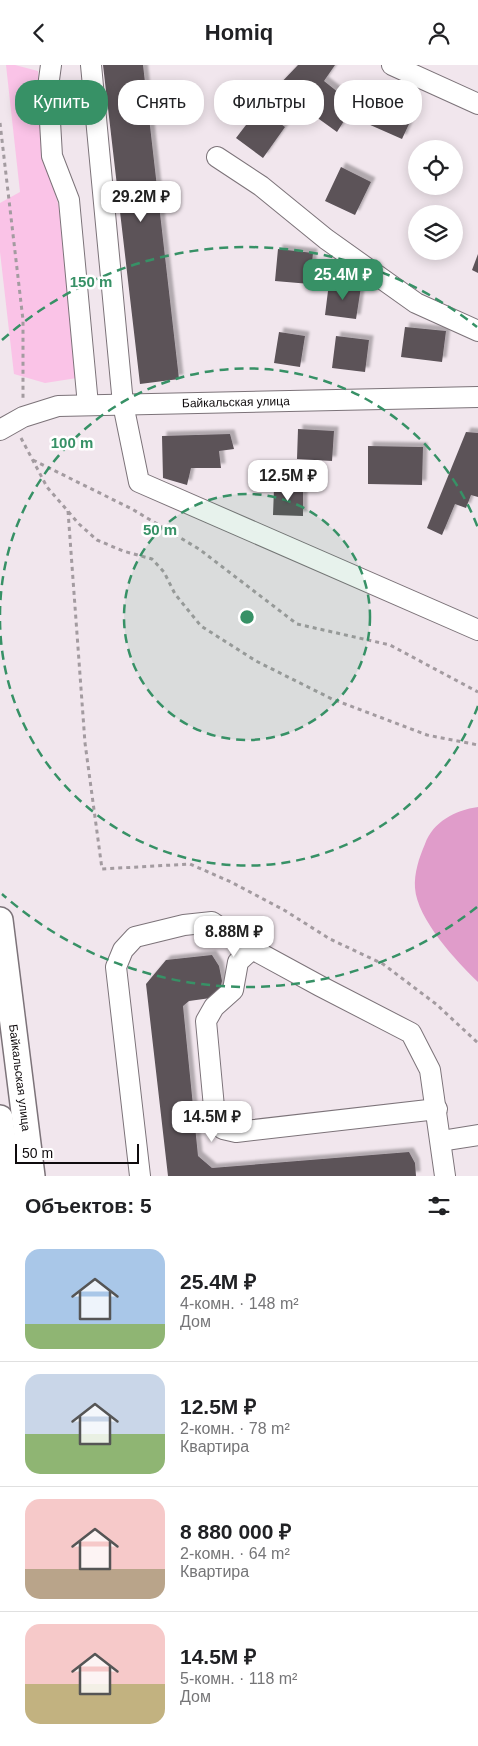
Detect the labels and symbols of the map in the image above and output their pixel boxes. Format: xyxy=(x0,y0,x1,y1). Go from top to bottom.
pin: 29.2M ₽ xyxy=(95,181,187,223)
pin: 25.4M ₽ xyxy=(297,259,389,301)
text: 150 m xyxy=(70,273,112,290)
street label: Байкальская улица xyxy=(182,394,290,410)
text: 100 m xyxy=(51,434,93,451)
pin: 12.5M ₽ xyxy=(242,459,334,502)
text: 50 m xyxy=(143,521,177,538)
centre of rings xyxy=(238,608,256,626)
pin: 8.88M ₽ xyxy=(188,915,280,958)
street label: Байкальская улица xyxy=(6,1023,33,1132)
pin: 14.5M ₽ xyxy=(166,1101,258,1143)
scale bar xyxy=(15,1141,139,1164)

